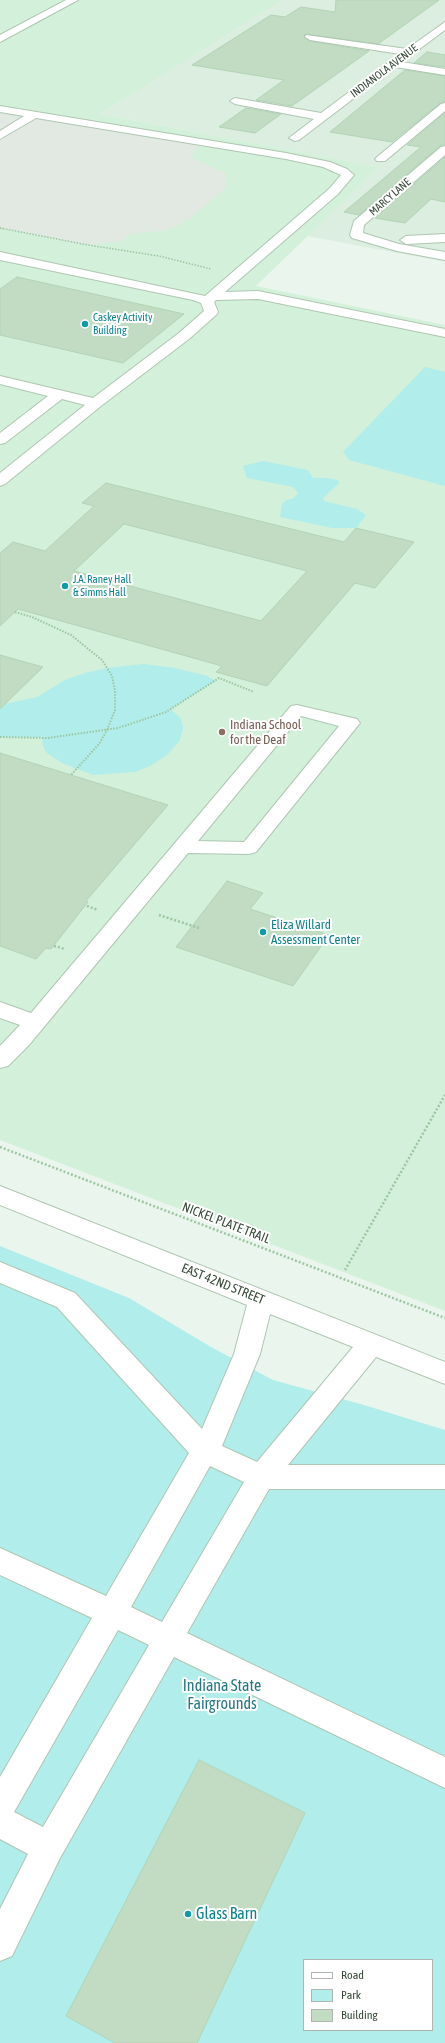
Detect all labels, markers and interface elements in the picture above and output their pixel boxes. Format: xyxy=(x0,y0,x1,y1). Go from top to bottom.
street label: INDIANOLA AVENUE xyxy=(348,41,420,101)
street label: MARCY LANE xyxy=(367,176,413,218)
place label: Caskey Activity Building xyxy=(93,311,152,337)
marker: Caskey Activity Building xyxy=(80,319,90,329)
place label: J.A. Raney Hall & Simms Hall xyxy=(73,573,131,599)
marker: J.A. Raney Hall & Simms Hall xyxy=(60,581,70,591)
place label: Indiana School for the Deaf xyxy=(230,717,301,748)
marker: Indiana School for the Deaf xyxy=(217,727,227,737)
place label: Eliza Willard Assessment Center xyxy=(271,917,360,948)
marker: Eliza Willard Assessment Center xyxy=(258,927,268,937)
street label: NICKEL PLATE TRAIL xyxy=(180,1199,272,1247)
street label: EAST 42ND STREET xyxy=(179,1260,267,1308)
park label: Indiana State Fairgrounds xyxy=(183,1676,261,1714)
place label: Glass Barn xyxy=(196,1904,257,1924)
marker: Glass Barn xyxy=(183,1909,193,1919)
legend xyxy=(303,1959,433,2031)
text: Road xyxy=(341,1968,364,1982)
text: Park xyxy=(341,1988,361,2002)
text: Building xyxy=(341,2008,378,2022)

